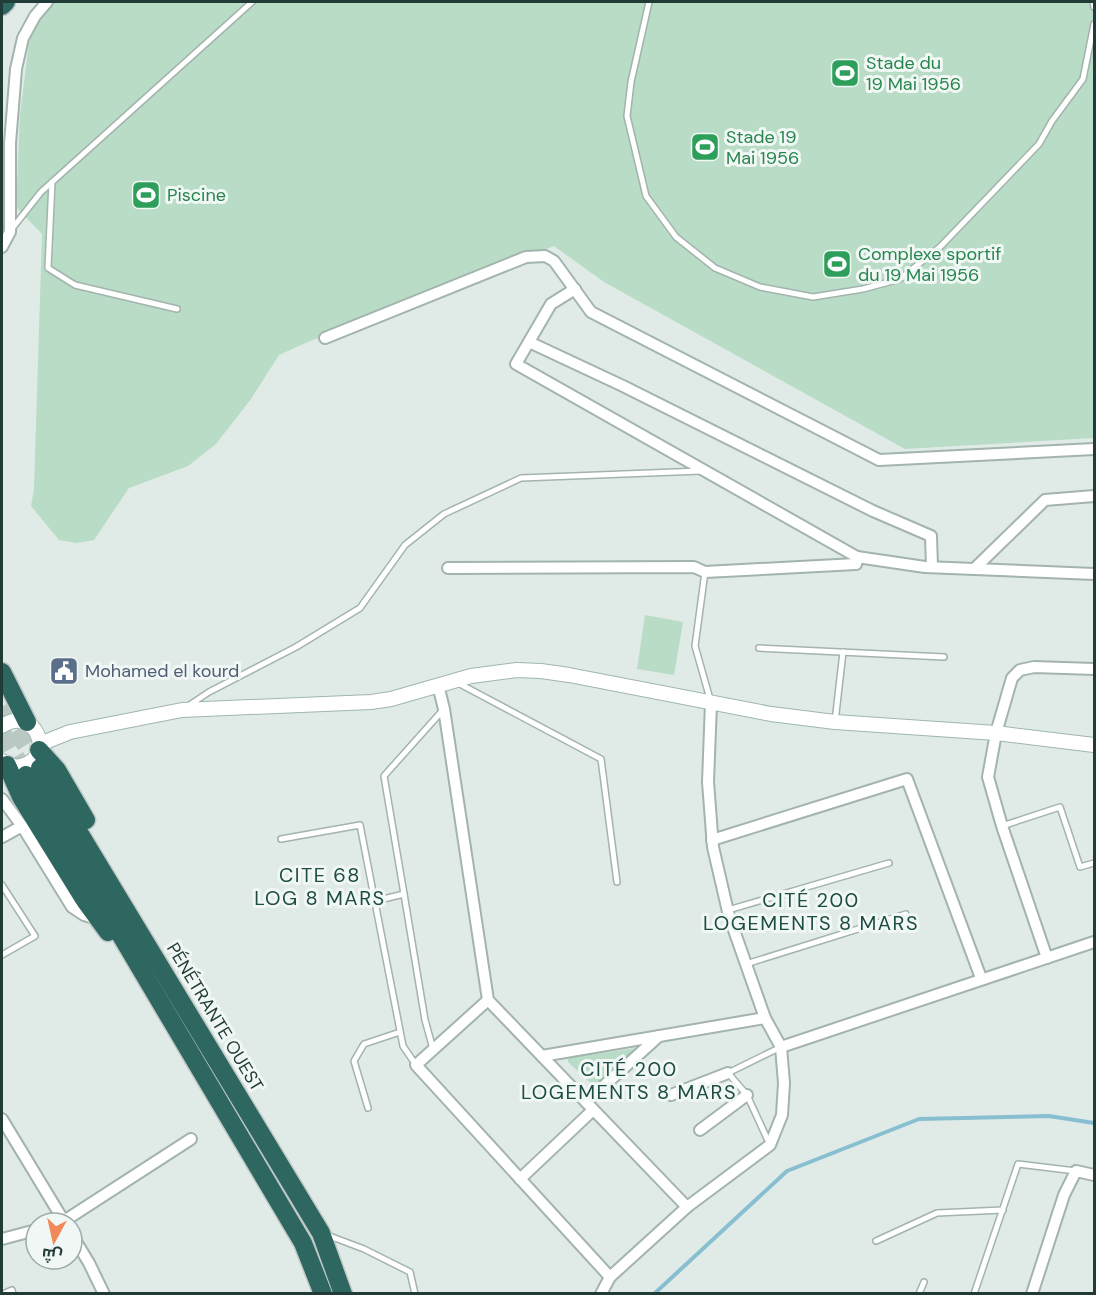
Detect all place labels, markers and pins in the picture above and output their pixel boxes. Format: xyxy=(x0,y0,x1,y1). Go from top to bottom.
place label: Stade du 19 Mai 1956 xyxy=(866,51,961,96)
sports icon: Stade du 19 Mai 1956 xyxy=(829,57,861,89)
place label: Stade 19 Mai 1956 xyxy=(726,125,799,170)
sports icon: Stade 19 Mai 1956 xyxy=(689,131,721,163)
sports icon: Piscine xyxy=(130,179,162,211)
place label: Piscine xyxy=(167,183,226,207)
place label: Complexe sportif du 19 Mai 1956 xyxy=(858,242,1001,287)
sports icon: Complexe sportif du 19 Mai 1956 xyxy=(821,248,853,280)
public building icon: Mohamed el kourd xyxy=(48,655,80,687)
place label: Mohamed el kourd xyxy=(85,659,239,683)

